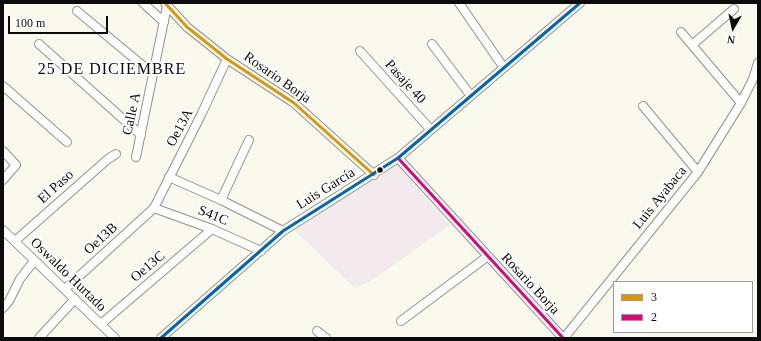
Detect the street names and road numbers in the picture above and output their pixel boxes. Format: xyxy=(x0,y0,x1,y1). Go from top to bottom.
street label: Rosario Borja xyxy=(240,49,314,107)
street label: Pasaje 40 xyxy=(381,57,429,107)
street label: Calle A xyxy=(119,91,145,137)
street label: Oe13A xyxy=(163,106,197,150)
street label: Luis Ayabaca xyxy=(630,163,690,233)
street label: Luis García xyxy=(294,164,358,214)
street label: El Paso xyxy=(35,167,77,207)
street label: S41C xyxy=(195,202,231,230)
street label: Oe13B xyxy=(81,219,121,259)
street label: Oswaldo Hurtado xyxy=(27,235,109,315)
street label: Oe13C xyxy=(127,248,169,286)
street label: Rosario Borja xyxy=(497,250,563,318)

